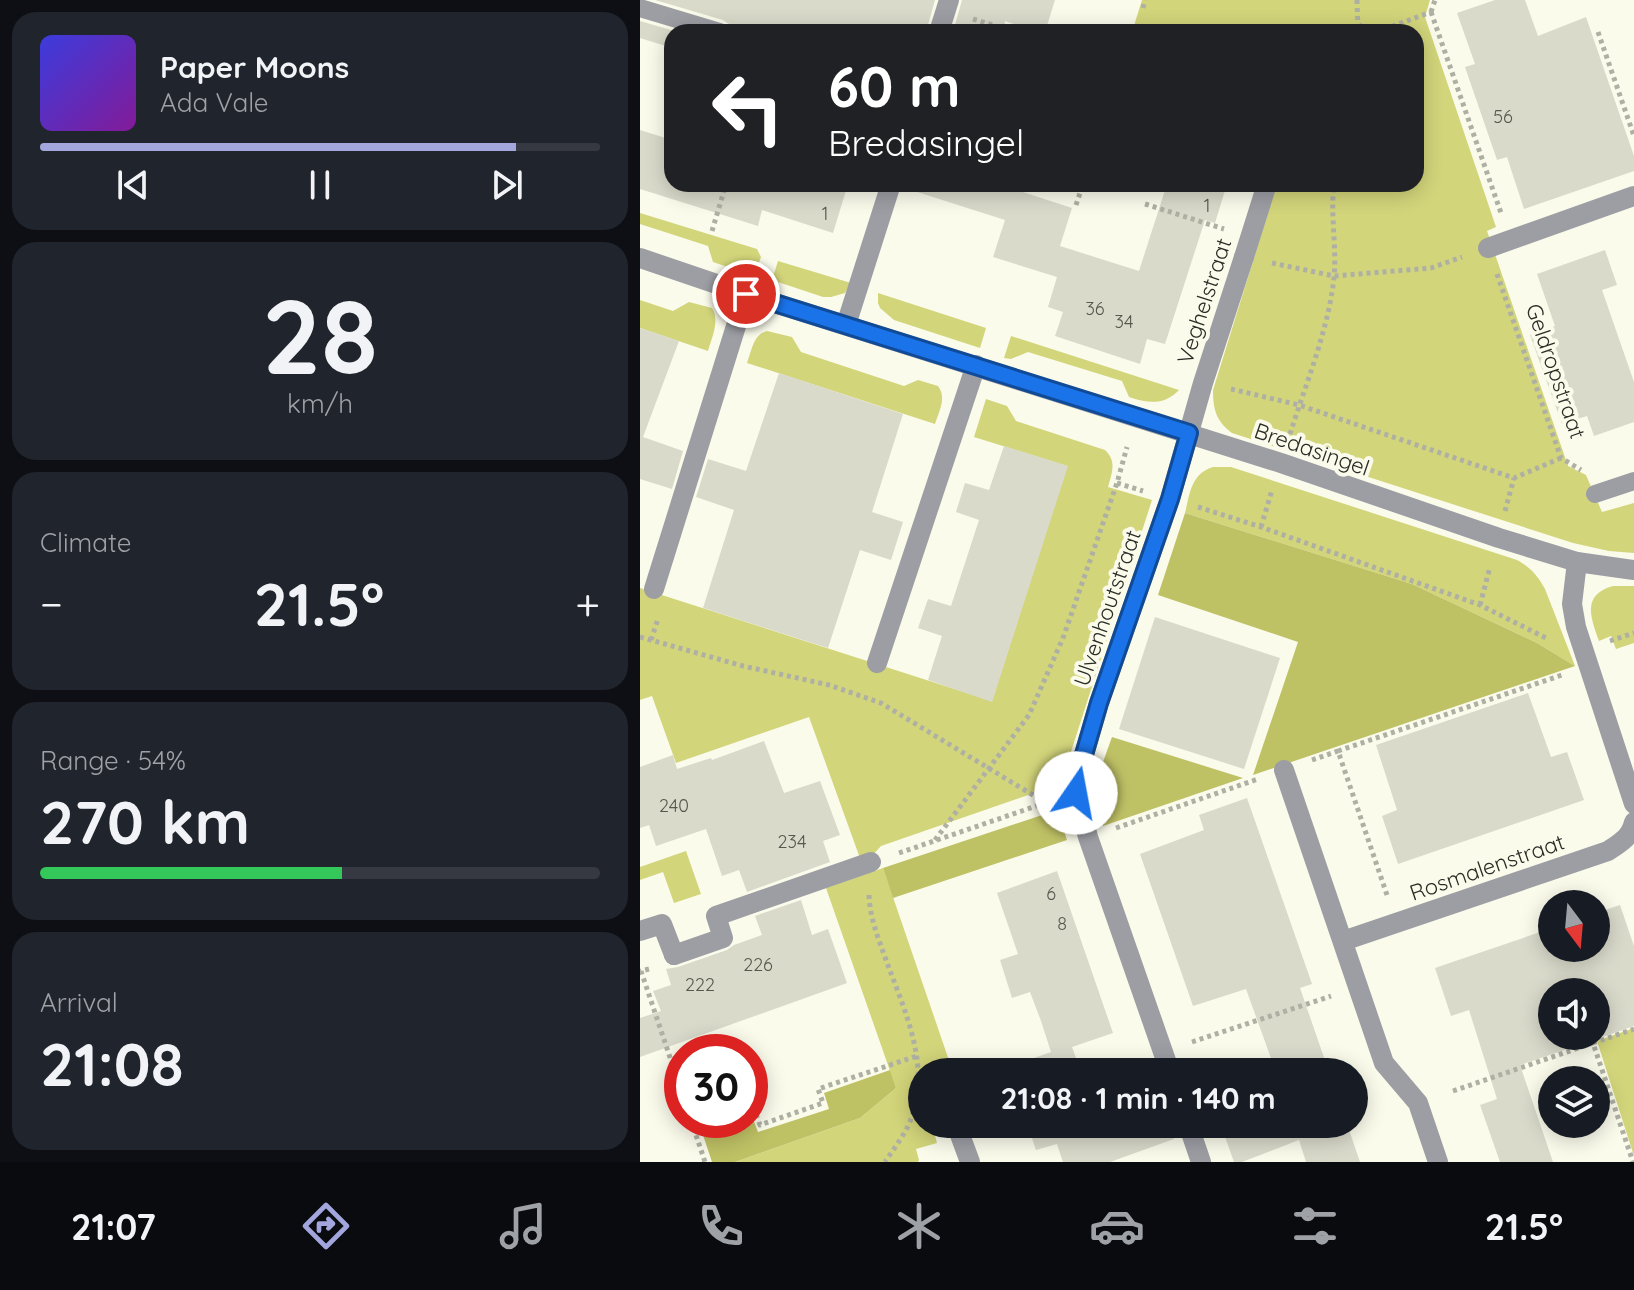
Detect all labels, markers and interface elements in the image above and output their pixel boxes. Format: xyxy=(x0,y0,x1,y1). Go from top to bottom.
text: Paper Moons xyxy=(160,48,349,86)
text: 60 m xyxy=(828,51,961,121)
icon: left xyxy=(696,56,800,160)
text: Ada Vale xyxy=(160,86,269,119)
house number: 56 xyxy=(1493,105,1513,128)
text: Bredasingel xyxy=(828,120,1024,165)
icon: previous xyxy=(111,163,155,207)
icon: pause xyxy=(298,163,342,207)
icon: next xyxy=(485,163,529,207)
house number: 1 xyxy=(1204,194,1210,217)
house number: 1 xyxy=(822,202,828,225)
street label: Veghelstraat xyxy=(1171,235,1237,367)
pin xyxy=(712,260,780,328)
text: 28 xyxy=(262,270,378,400)
icon: arrive xyxy=(724,272,768,316)
house number: 36 xyxy=(1085,297,1105,320)
street label: Geldropstraat xyxy=(1520,300,1592,442)
house number: 34 xyxy=(1115,310,1133,333)
text: km/h xyxy=(287,387,353,420)
street label: Bredasingel xyxy=(1251,416,1373,482)
text: Climate xyxy=(40,526,131,559)
street label: Ulvenhoutstraat xyxy=(1067,526,1147,690)
text: 21.5° xyxy=(254,566,384,641)
text: − xyxy=(40,576,63,631)
text: + xyxy=(575,576,600,631)
text: Range · 54% xyxy=(40,744,186,777)
position arrow xyxy=(1034,751,1118,835)
text: 270 km xyxy=(40,784,250,859)
house number: 240 xyxy=(659,794,689,817)
street label: Rosmalenstraat xyxy=(1406,827,1568,907)
house number: 234 xyxy=(778,830,806,853)
house number: 6 xyxy=(1046,882,1056,905)
north arrow xyxy=(1538,890,1610,962)
map controls xyxy=(1538,890,1610,1138)
house number: 8 xyxy=(1057,912,1067,935)
house number: 226 xyxy=(743,953,773,976)
house number: 222 xyxy=(685,973,715,996)
button: sound xyxy=(1538,978,1610,1050)
text: Arrival xyxy=(40,986,118,1019)
text: 21:08 xyxy=(40,1026,184,1101)
speed limit sign: 30 xyxy=(664,1034,768,1138)
button: layers xyxy=(1538,1066,1610,1138)
text: 21:08 · 1 min · 140 m xyxy=(1000,1079,1276,1117)
icon: directions xyxy=(298,1198,354,1254)
icon: music xyxy=(495,1198,551,1254)
icon: phone xyxy=(693,1198,749,1254)
icon: climate xyxy=(891,1198,947,1254)
icon: car xyxy=(1089,1198,1145,1254)
icon: filters xyxy=(1287,1198,1343,1254)
text: 21:07 xyxy=(71,1204,156,1249)
text: 21.5° xyxy=(1485,1204,1563,1249)

